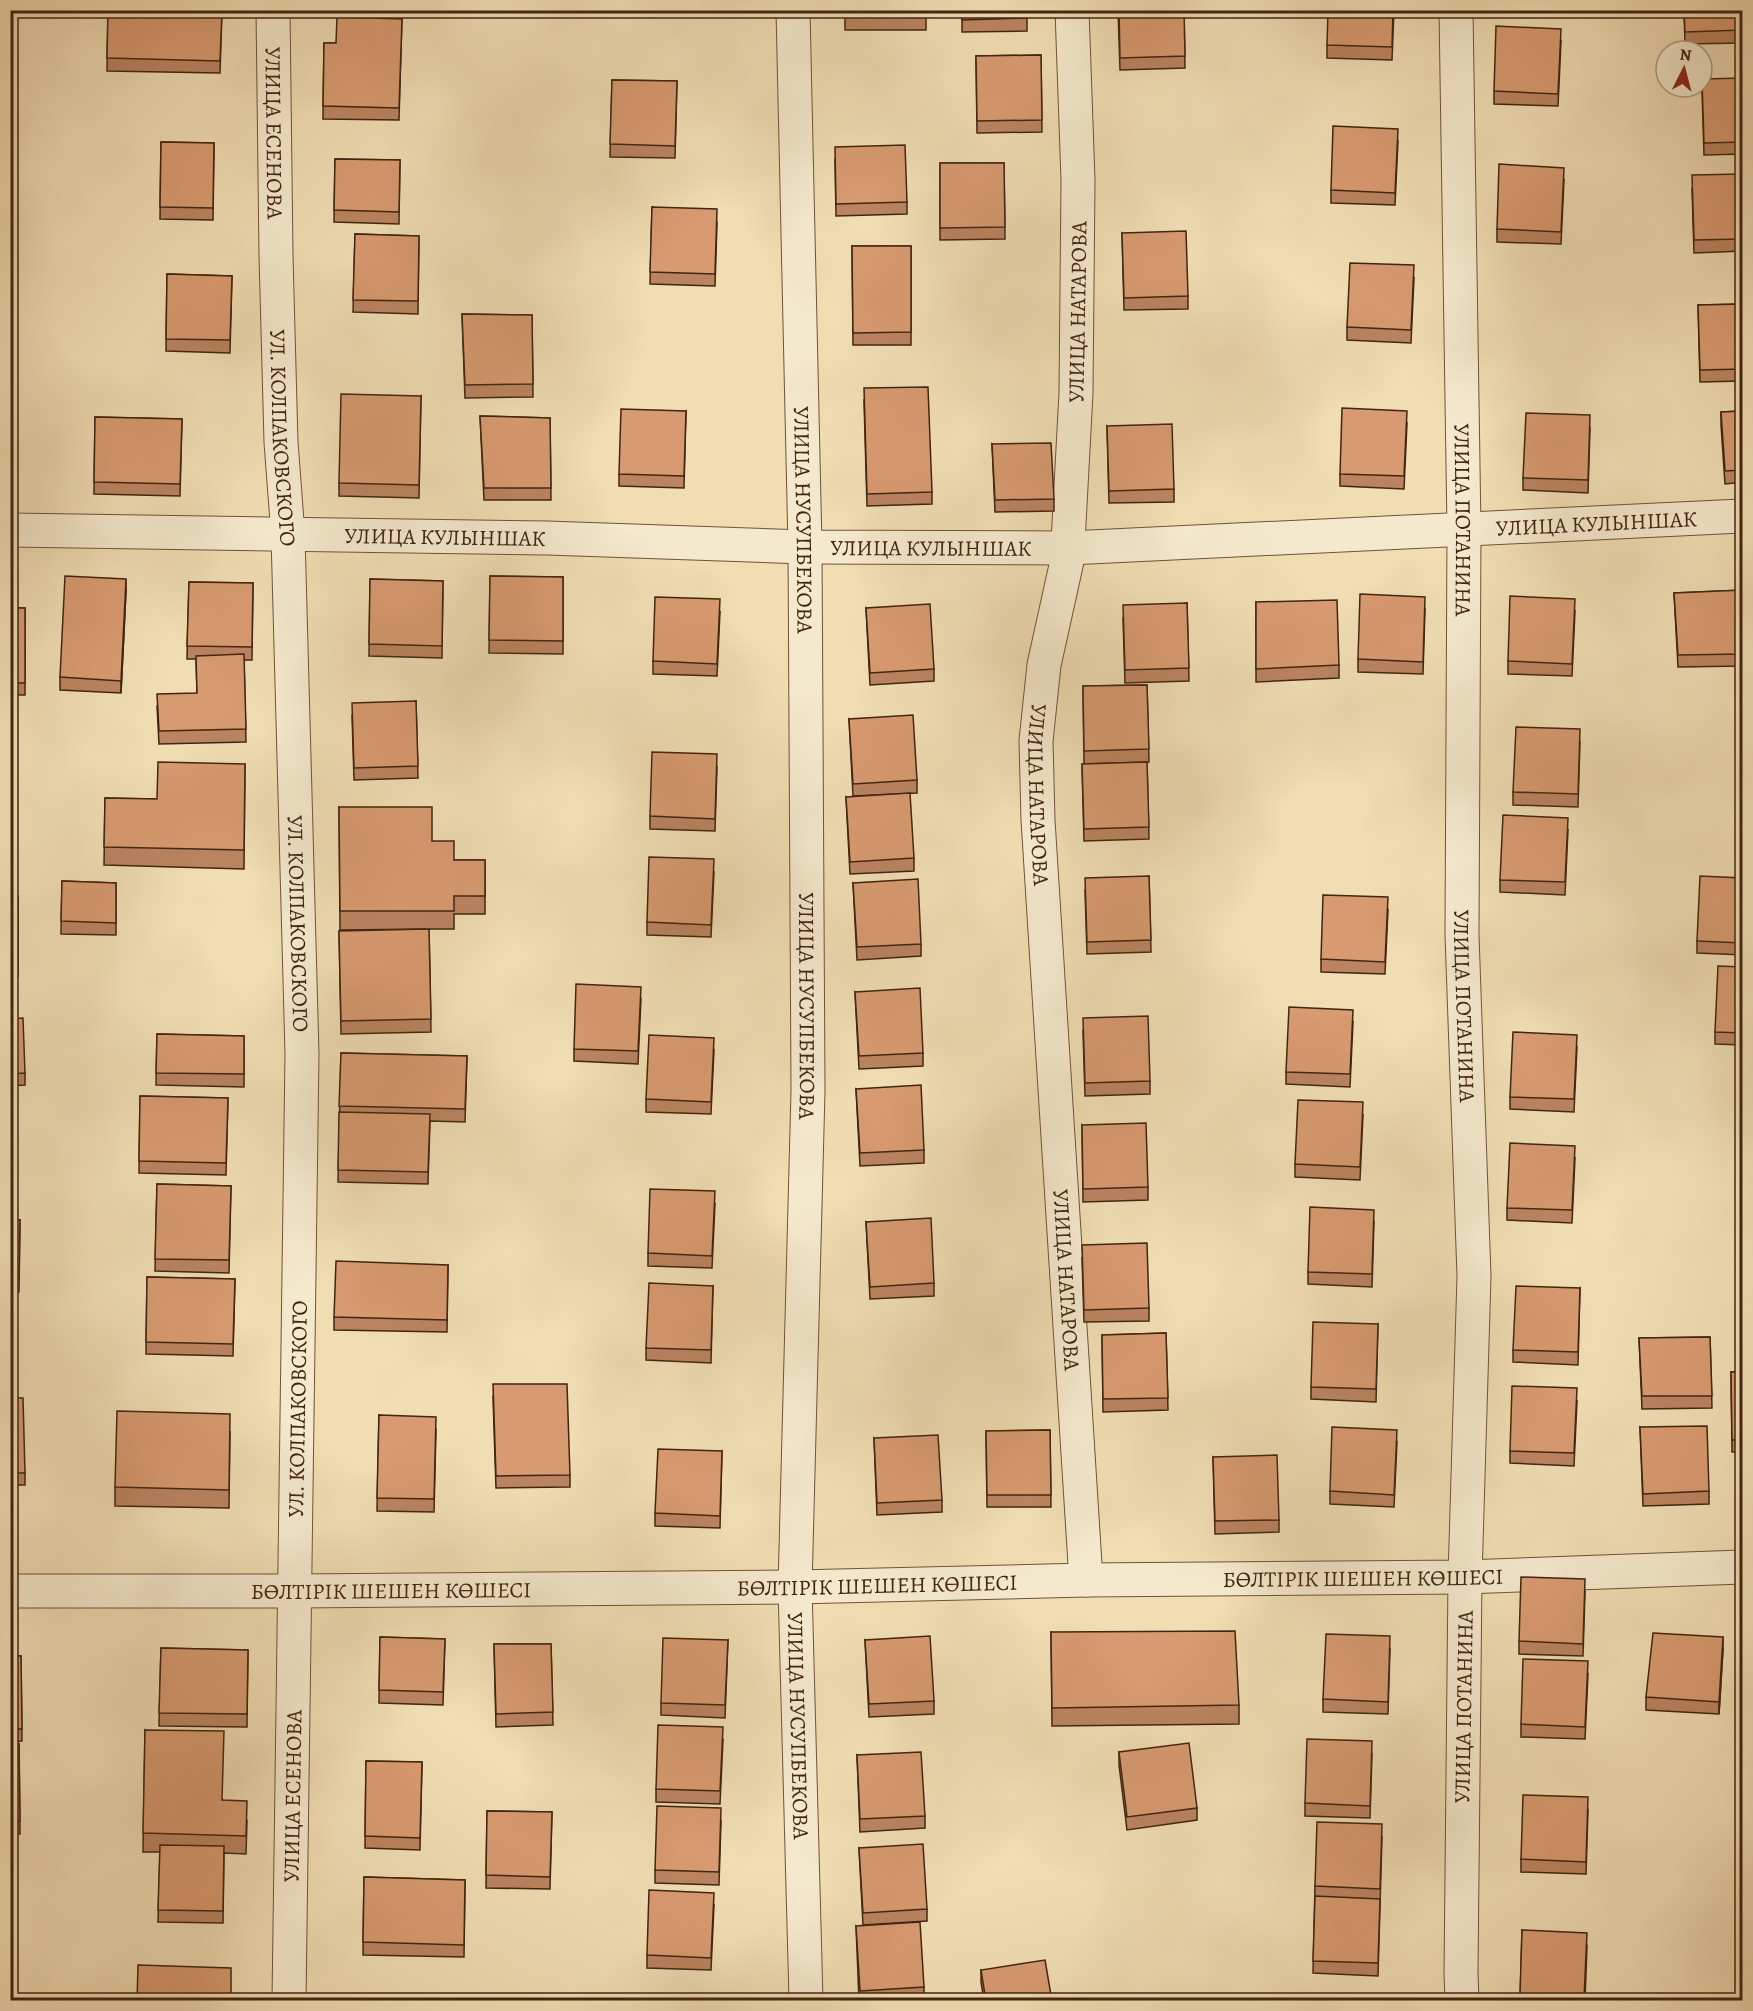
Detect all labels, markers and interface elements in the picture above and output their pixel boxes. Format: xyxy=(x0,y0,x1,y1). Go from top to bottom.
north arrow xyxy=(1654,39,1714,99)
text: N xyxy=(1679,44,1693,67)
street label: УЛИЦА ЕСЕНОВА xyxy=(257,46,290,221)
street label: УЛИЦА НАТАРОВА xyxy=(1061,220,1095,403)
street label: УЛ. KОЛПАКОВСКОГО xyxy=(262,329,302,547)
street label: УЛИЦА НУСУПБЕКОВА xyxy=(786,406,819,635)
street label: УЛИЦА ПОТАНИНА xyxy=(1446,423,1478,618)
street label: УЛИЦА КУЛЫНШАК xyxy=(1495,504,1697,544)
street label: УЛИЦА КУЛЫНШАК xyxy=(344,521,546,554)
street label: УЛИЦА КУЛЫНШАК xyxy=(830,533,1031,564)
street label: УЛИЦА НАТАРОВА xyxy=(1020,702,1056,888)
street label: УЛ. KОЛПАКОВСКОГО xyxy=(280,815,315,1033)
street label: УЛИЦА НУСУПБЕКОВА xyxy=(791,892,822,1121)
street label: УЛИЦА ПОТАНИНА xyxy=(1446,909,1482,1104)
street label: УЛИЦА НАТАРОВА xyxy=(1045,1188,1087,1373)
street label: УЛ. KОЛПАКОВСКОГО xyxy=(281,1300,315,1518)
street label: БӨЛТІРІК ШЕШЕН КӨШЕСІ xyxy=(1223,1562,1504,1595)
street label: БӨЛТІРІК ШЕШЕН КӨШЕСІ xyxy=(737,1568,1018,1603)
street label: БӨЛТІРІК ШЕШЕН КӨШЕСІ xyxy=(251,1575,531,1607)
street label: УЛИЦА ПОТАНИНА xyxy=(1447,1609,1481,1804)
street label: УЛИЦА НУСУПБЕКОВА xyxy=(780,1612,816,1841)
street label: УЛИЦА ЕСЕНОВА xyxy=(276,1708,310,1883)

